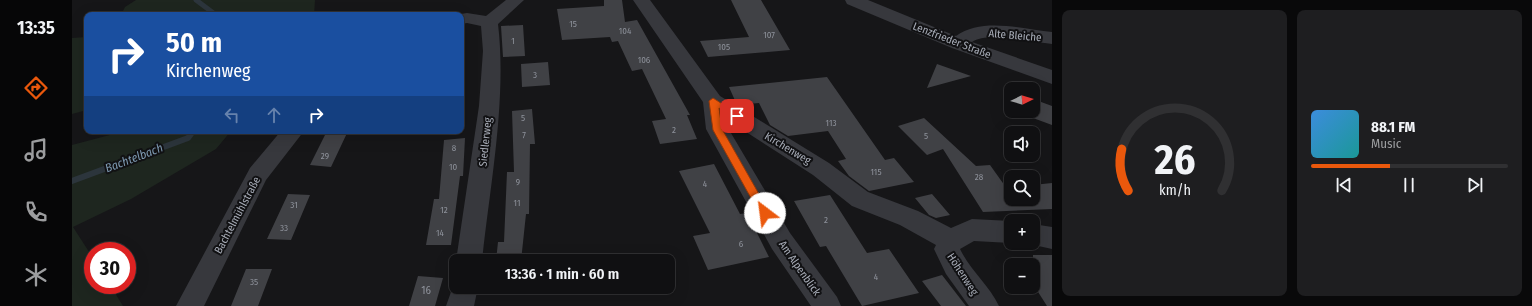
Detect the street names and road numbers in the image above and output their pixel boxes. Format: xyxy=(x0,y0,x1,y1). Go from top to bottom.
street label: Lenzfrieder Straße xyxy=(911,20,993,61)
street label: Alte Bleiche xyxy=(988,27,1042,44)
street label: Siedlerweg xyxy=(476,116,495,167)
street label: Kirchenweg xyxy=(762,130,814,168)
street label: Bachtelmühlstraße xyxy=(212,175,263,256)
street label: Am Alpenblick xyxy=(776,238,824,299)
street label: Höhenweg xyxy=(944,251,981,298)

